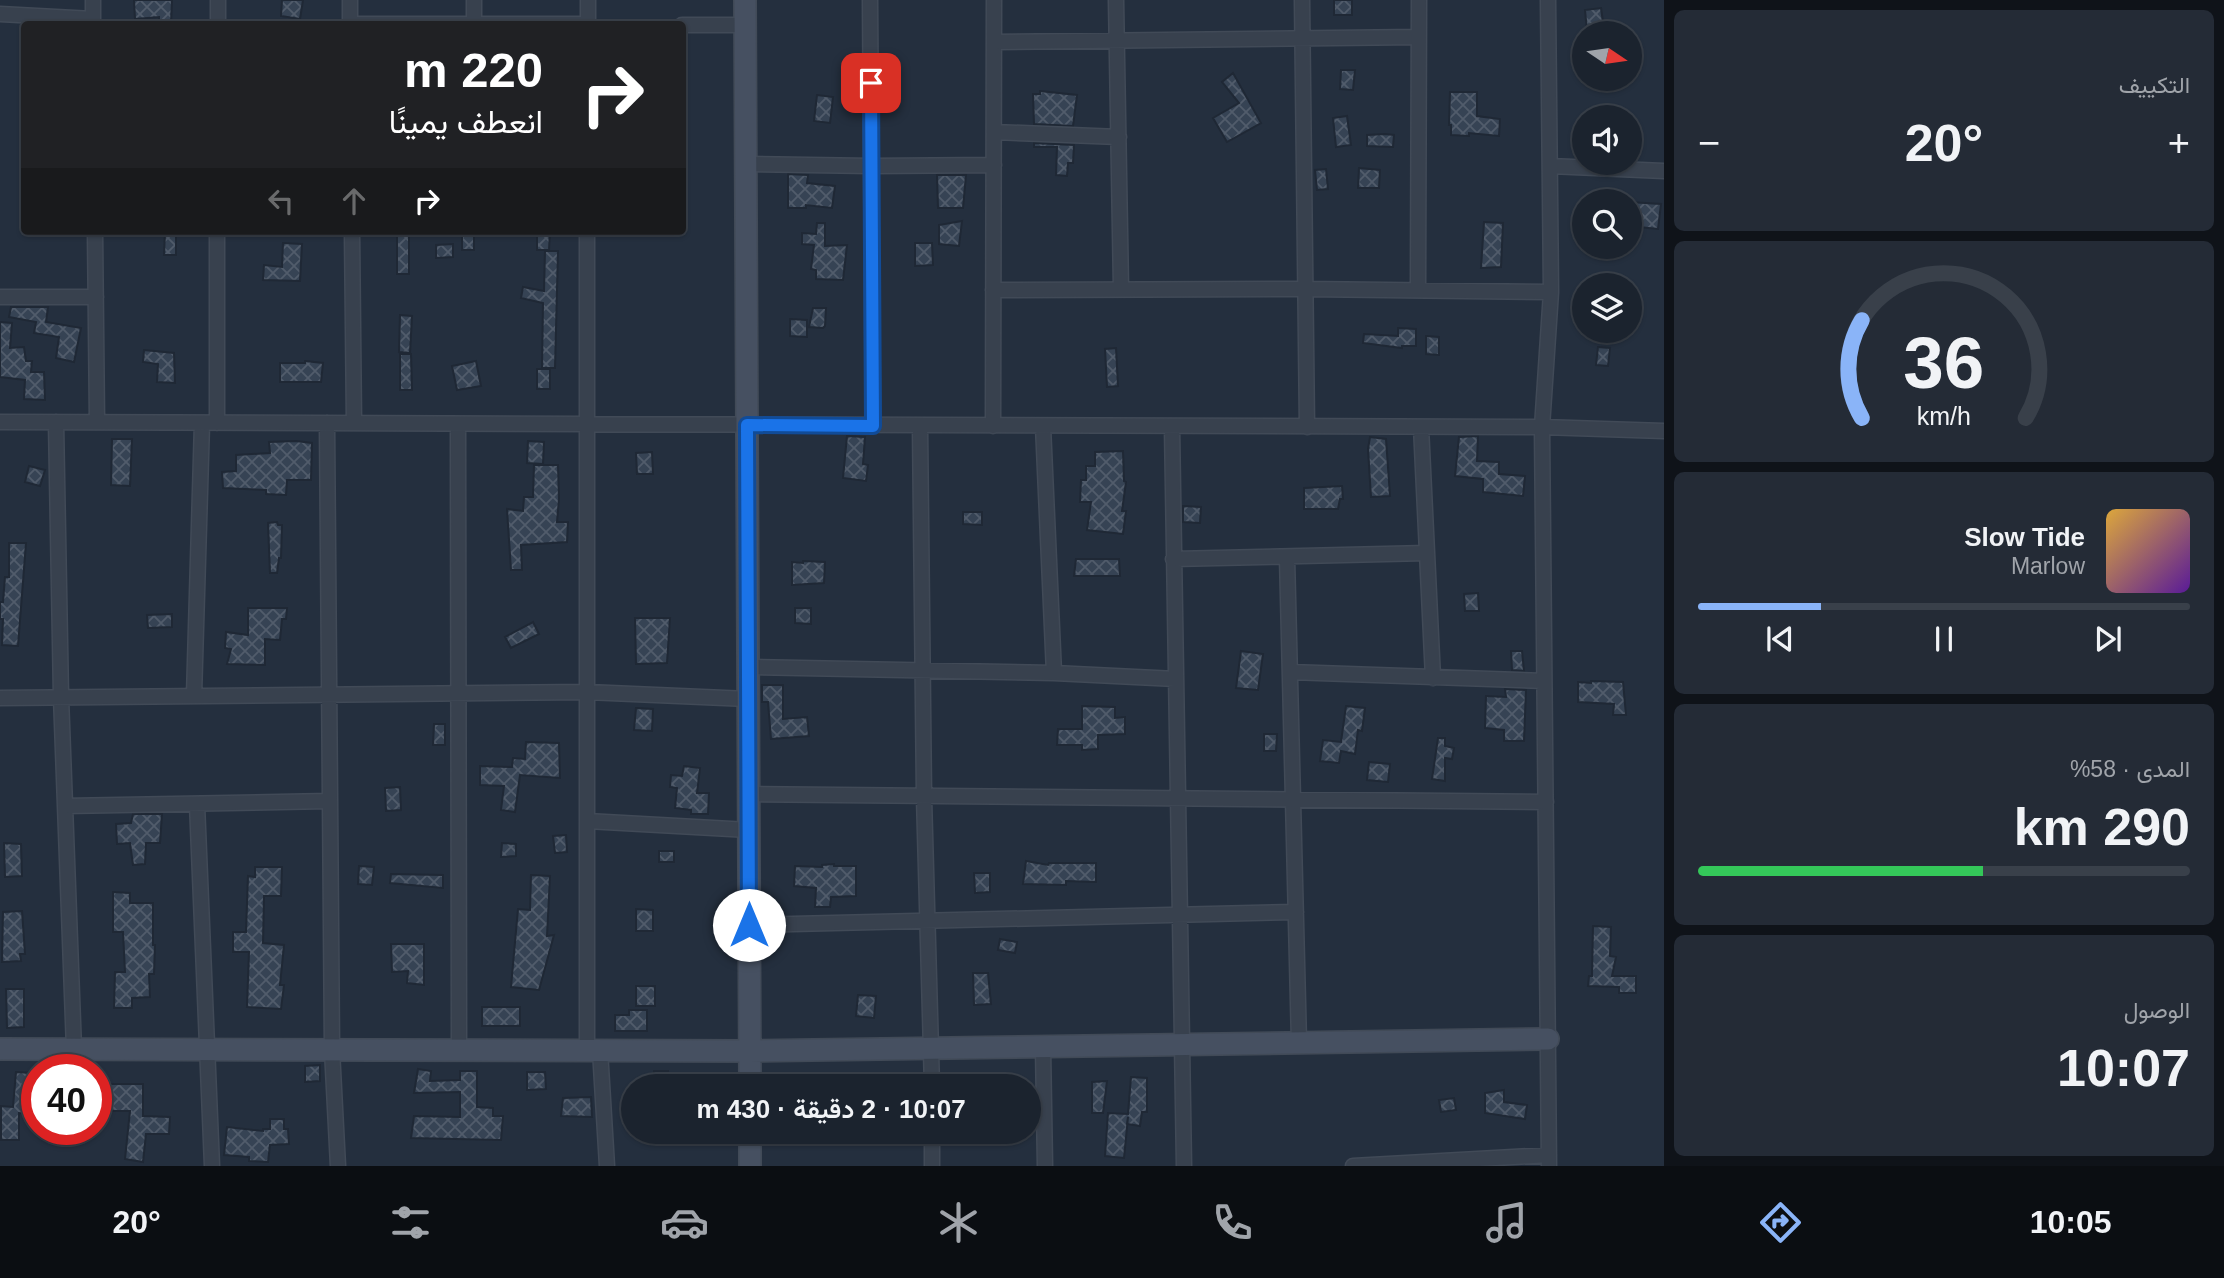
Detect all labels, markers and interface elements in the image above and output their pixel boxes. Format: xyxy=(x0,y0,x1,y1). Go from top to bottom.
north arrow xyxy=(1572,21,1642,91)
map controls xyxy=(1572,21,1642,343)
text: 220 m xyxy=(404,43,543,97)
icon: right xyxy=(567,49,658,140)
pin xyxy=(841,53,901,113)
icon: arrive xyxy=(852,64,890,102)
text: التكييف xyxy=(2119,72,2190,98)
text: انعطف يمينًا xyxy=(389,104,543,140)
button: sound xyxy=(1572,105,1642,175)
text: 20° xyxy=(1905,114,1983,172)
text: − xyxy=(1698,122,1720,164)
text: + xyxy=(2168,122,2190,164)
icon: left xyxy=(262,182,300,220)
icon: ahead xyxy=(335,182,373,220)
icon: right xyxy=(408,182,446,220)
button: search xyxy=(1572,189,1642,259)
button: layers xyxy=(1572,273,1642,343)
text: 36 xyxy=(1904,322,1984,403)
text: km/h xyxy=(1917,402,1971,430)
text: Slow Tide xyxy=(1964,522,2085,552)
text: Marlow xyxy=(2011,553,2085,579)
icon: previous xyxy=(1761,620,1799,658)
icon: pause xyxy=(1925,620,1963,658)
icon: next xyxy=(2089,620,2127,658)
text: المدى · 58% xyxy=(2070,756,2190,782)
text: 290 km xyxy=(2014,798,2190,856)
position arrow xyxy=(712,888,786,962)
text: الوصول xyxy=(2124,997,2190,1023)
text: 10:07 xyxy=(2057,1039,2190,1097)
speed limit sign: 40 xyxy=(21,1054,112,1145)
text: 10:07 · 2 دقيقة · 430 m xyxy=(696,1094,966,1124)
icon: filters xyxy=(386,1198,435,1247)
icon: car xyxy=(660,1198,709,1247)
icon: climate xyxy=(934,1198,983,1247)
icon: phone xyxy=(1208,1198,1257,1247)
icon: music xyxy=(1482,1198,1531,1247)
icon: directions xyxy=(1756,1198,1805,1247)
text: 20° xyxy=(113,1204,161,1240)
text: 10:05 xyxy=(2030,1204,2112,1240)

